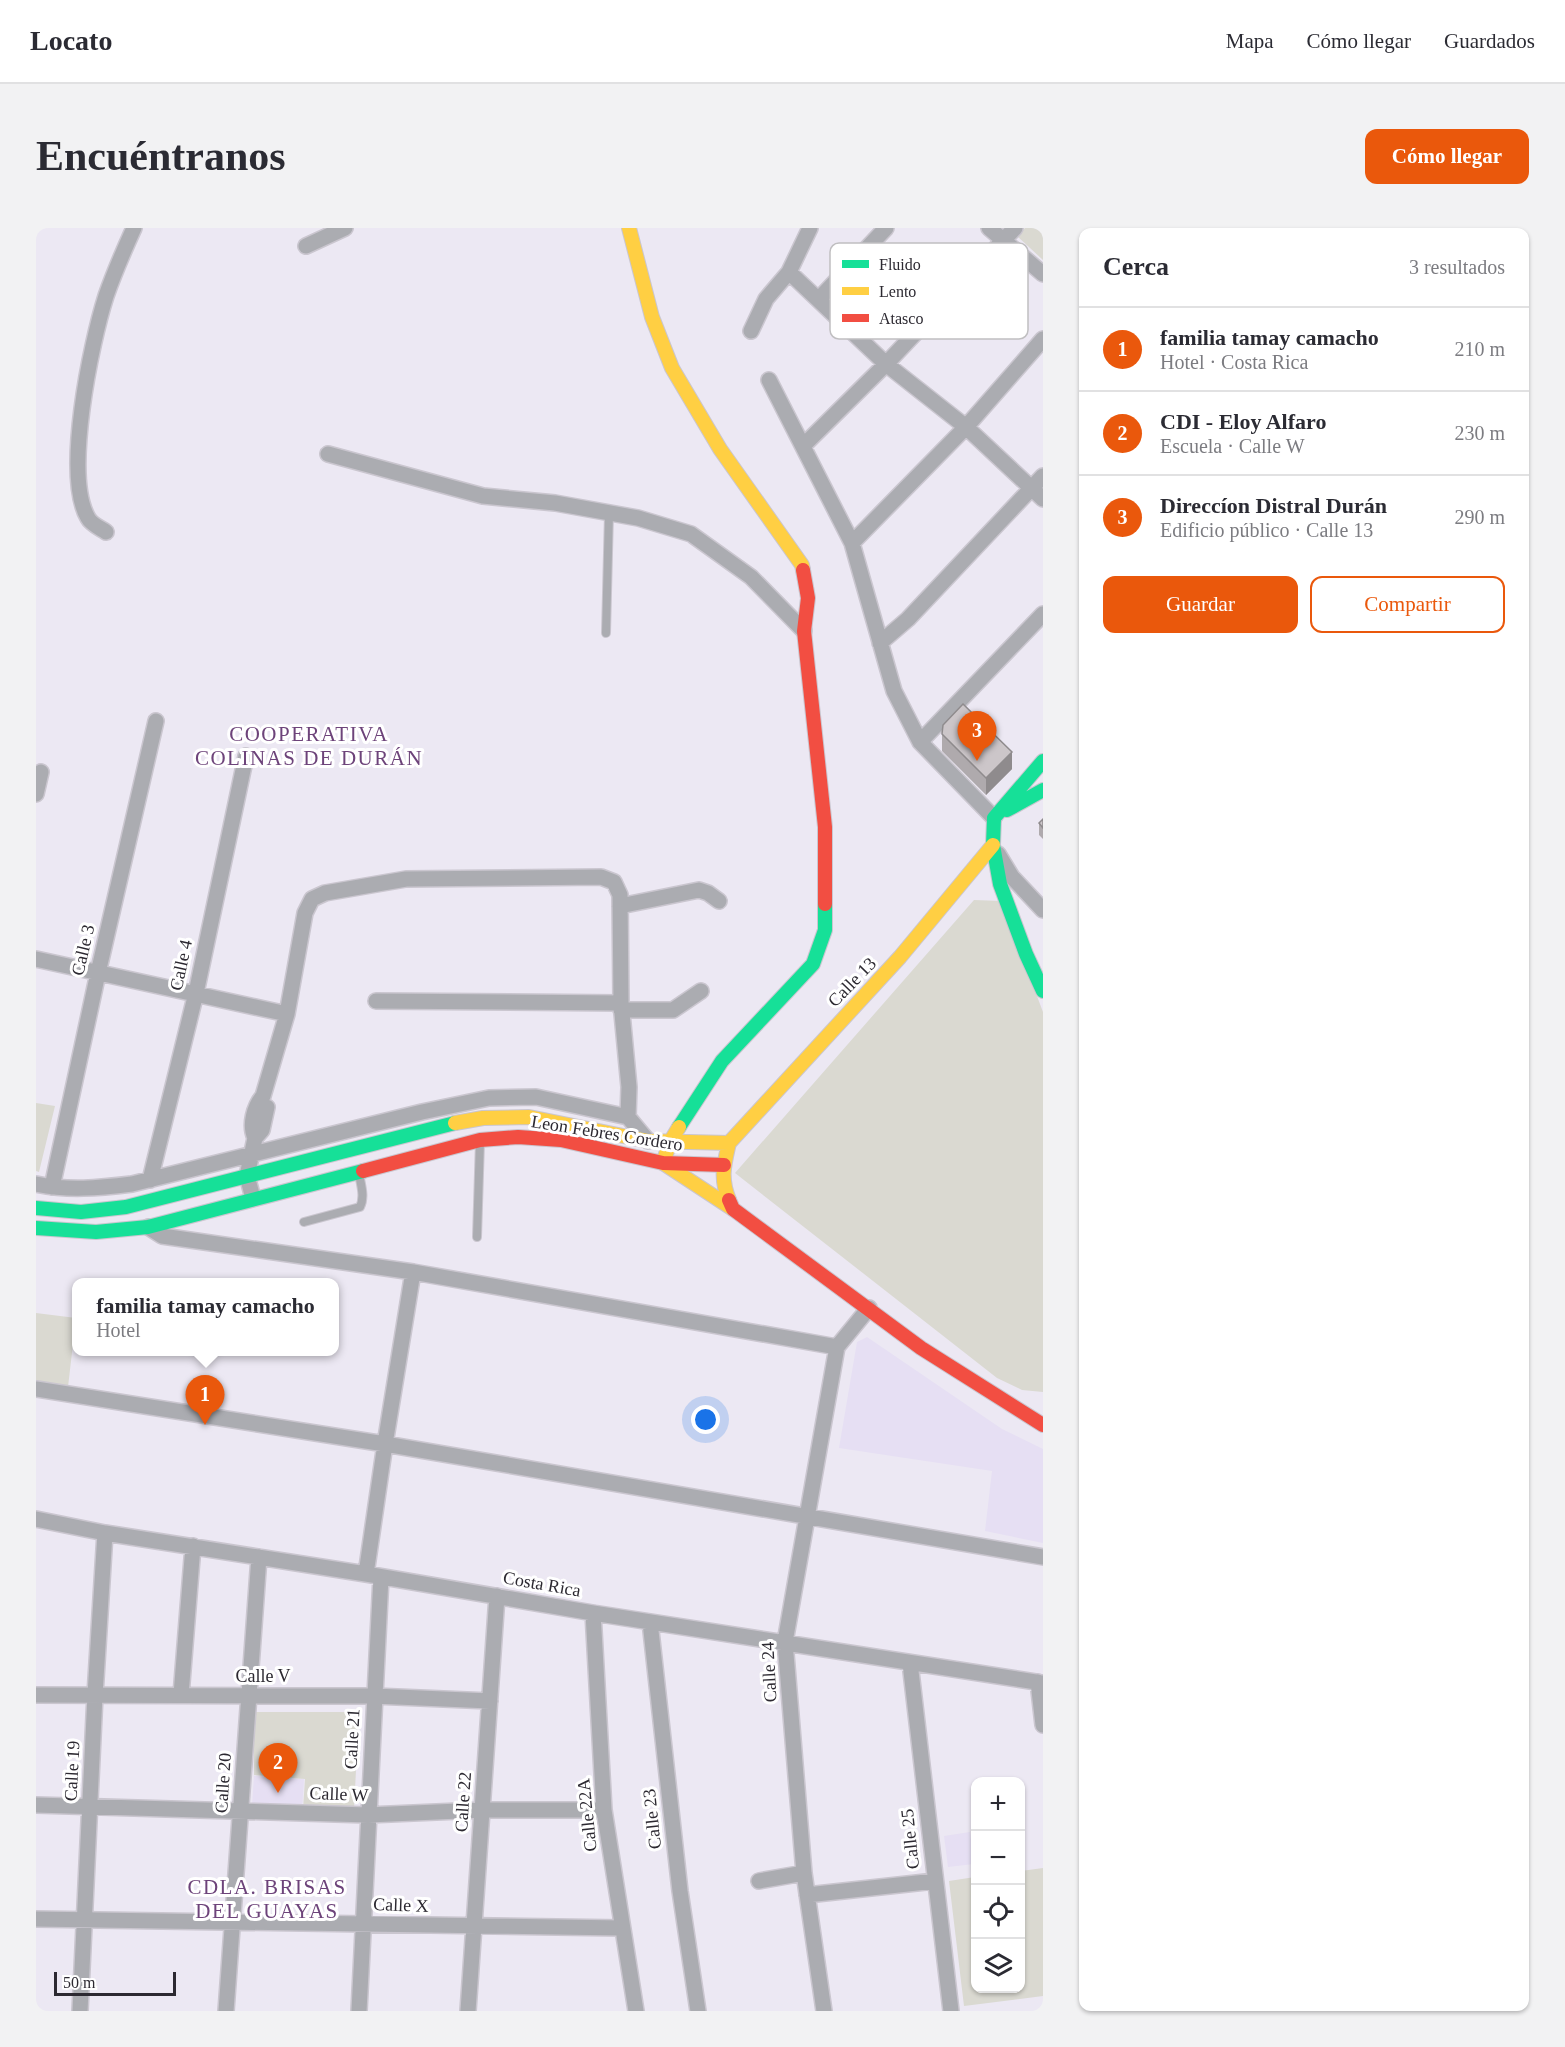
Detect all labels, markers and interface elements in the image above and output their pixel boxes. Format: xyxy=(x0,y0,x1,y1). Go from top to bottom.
text: Locato xyxy=(30,25,112,56)
text: Mapa xyxy=(1226,29,1274,53)
text: Cómo llegar xyxy=(1307,29,1411,53)
text: Guardados xyxy=(1444,29,1535,53)
button: Cómo llegar xyxy=(1365,129,1529,184)
text: Encuéntranos xyxy=(36,133,286,179)
legend xyxy=(830,243,1028,339)
text: Cerca xyxy=(1103,252,1169,281)
text: Fluido xyxy=(879,256,921,273)
text: 3 resultados xyxy=(1409,256,1505,278)
text: Lento xyxy=(879,283,916,300)
text: Atasco xyxy=(879,310,923,327)
text: familia tamay camacho xyxy=(1160,325,1379,350)
text: 1 xyxy=(1118,338,1128,360)
text: 210 m xyxy=(1454,338,1505,360)
text: Hotel · Costa Rica xyxy=(1160,351,1308,373)
text: CDI - Eloy Alfaro xyxy=(1160,409,1326,434)
text: 2 xyxy=(1118,422,1128,444)
text: 230 m xyxy=(1454,422,1505,444)
text: Escuela · Calle W xyxy=(1160,435,1305,457)
text: Direccíon Distral Durán xyxy=(1160,493,1387,518)
text: 3 xyxy=(1118,506,1128,528)
text: 290 m xyxy=(1454,506,1505,528)
text: Edificio público · Calle 13 xyxy=(1160,519,1373,541)
button: Guardar xyxy=(1103,576,1298,633)
button: Compartir xyxy=(1310,576,1505,633)
pin: 3 xyxy=(958,712,996,761)
district label: COOPERATIVA COLINAS DE DURÁN xyxy=(195,722,423,770)
street label: Calle 3 xyxy=(67,923,99,977)
street label: Calle 4 xyxy=(166,938,196,992)
street label: Calle 13 xyxy=(824,953,880,1011)
street label: Leon Febres Cordero xyxy=(530,1111,684,1155)
popup xyxy=(72,1278,339,1356)
text: familia tamay camacho xyxy=(96,1293,315,1318)
text: Hotel xyxy=(96,1319,141,1341)
pin: 1 xyxy=(186,1376,224,1425)
your location xyxy=(691,1405,720,1434)
street label: Costa Rica xyxy=(502,1567,582,1601)
street label: Calle 24 xyxy=(757,1641,781,1703)
street label: Calle V xyxy=(235,1666,291,1686)
street label: Calle 21 xyxy=(340,1708,364,1770)
street label: Calle 19 xyxy=(60,1740,84,1802)
pin: 2 xyxy=(258,1744,298,1793)
street label: Calle 20 xyxy=(211,1752,235,1814)
street label: Calle 22 xyxy=(451,1771,475,1833)
street label: Calle 22A xyxy=(573,1777,601,1853)
map controls xyxy=(971,1777,1025,1993)
button: + xyxy=(971,1777,1025,1831)
street label: Calle W xyxy=(309,1783,369,1805)
street label: Calle 23 xyxy=(639,1788,665,1850)
street label: Calle 25 xyxy=(897,1808,923,1870)
button: − xyxy=(971,1831,1025,1885)
district label: CDLA. BRISAS DEL GUAYAS xyxy=(187,1875,347,1923)
button: locate xyxy=(971,1885,1025,1939)
street label: Calle X xyxy=(373,1894,429,1916)
button: layers xyxy=(971,1939,1025,1993)
scale bar xyxy=(54,1969,176,1996)
text: 50 m xyxy=(63,1974,95,1991)

